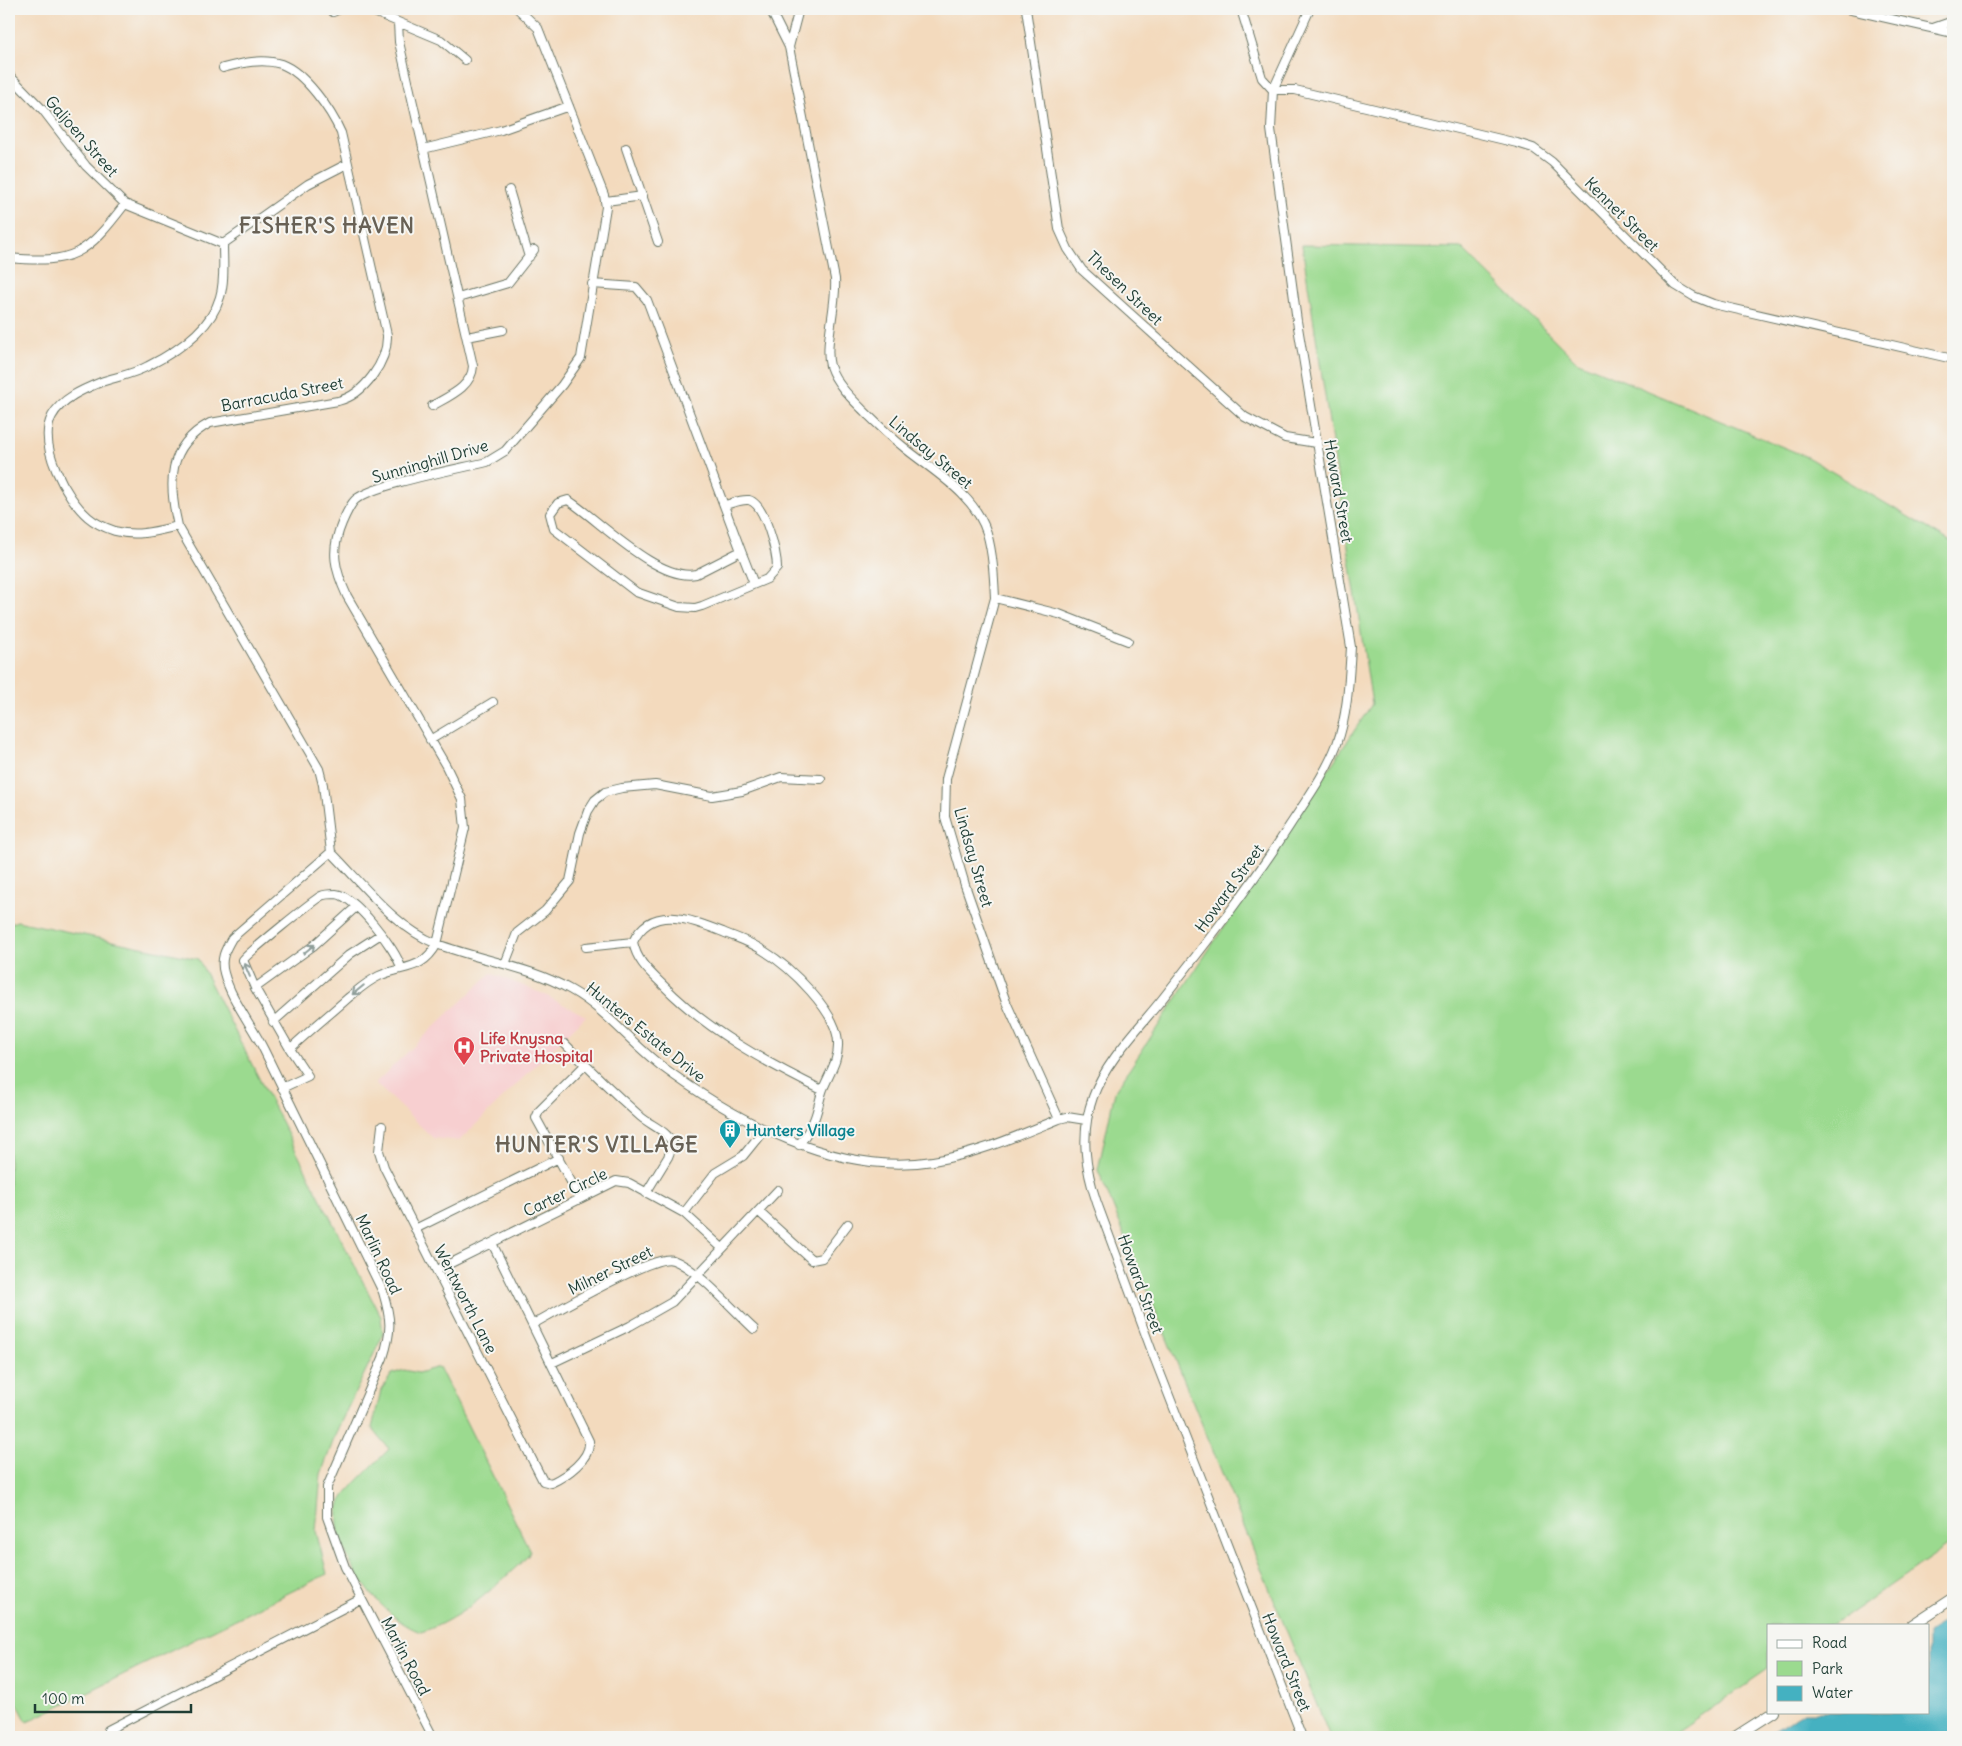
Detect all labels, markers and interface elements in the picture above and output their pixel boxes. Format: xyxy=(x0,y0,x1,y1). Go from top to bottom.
street label: Galjoen Street xyxy=(41,91,123,181)
street label: Kennet Street xyxy=(1581,173,1664,256)
district label: FISHER'S HAVEN xyxy=(239,212,415,239)
street label: Thesen Street xyxy=(1083,247,1168,330)
street label: Barracuda Street xyxy=(219,372,345,416)
street label: Lindsay Street xyxy=(885,411,977,493)
street label: Sunninghill Drive xyxy=(369,435,491,487)
street label: Howard Street xyxy=(1320,438,1358,545)
street label: Lindsay Street xyxy=(950,805,998,910)
street label: Howard Street xyxy=(1190,839,1268,936)
one-way arrow xyxy=(302,944,315,955)
one-way arrow xyxy=(241,963,251,978)
street label: Hunters Estate Drive xyxy=(582,978,710,1086)
one-way arrow xyxy=(352,985,365,996)
place label: Life Knysna Private Hospital xyxy=(480,1028,593,1067)
hospital icon: Life Knysna Private Hospital xyxy=(452,1035,476,1066)
building icon: Hunters Village xyxy=(718,1118,742,1149)
place label: Hunters Village xyxy=(746,1120,855,1141)
district label: HUNTER'S VILLAGE xyxy=(495,1131,699,1158)
street label: Carter Circle xyxy=(520,1163,610,1221)
street label: Marlin Road xyxy=(352,1211,406,1297)
street label: Howard Street xyxy=(1114,1231,1168,1337)
street label: Wentworth Lane xyxy=(430,1241,502,1357)
street label: Milner Street xyxy=(565,1241,656,1299)
street label: Howard Street xyxy=(1258,1610,1316,1715)
street label: Marlin Road xyxy=(377,1613,435,1699)
legend xyxy=(1767,1624,1930,1714)
text: Road xyxy=(1812,1633,1847,1652)
text: Park xyxy=(1812,1659,1843,1678)
scale bar xyxy=(35,1681,191,1713)
text: Water xyxy=(1812,1683,1853,1702)
text: 100 m xyxy=(42,1689,84,1708)

